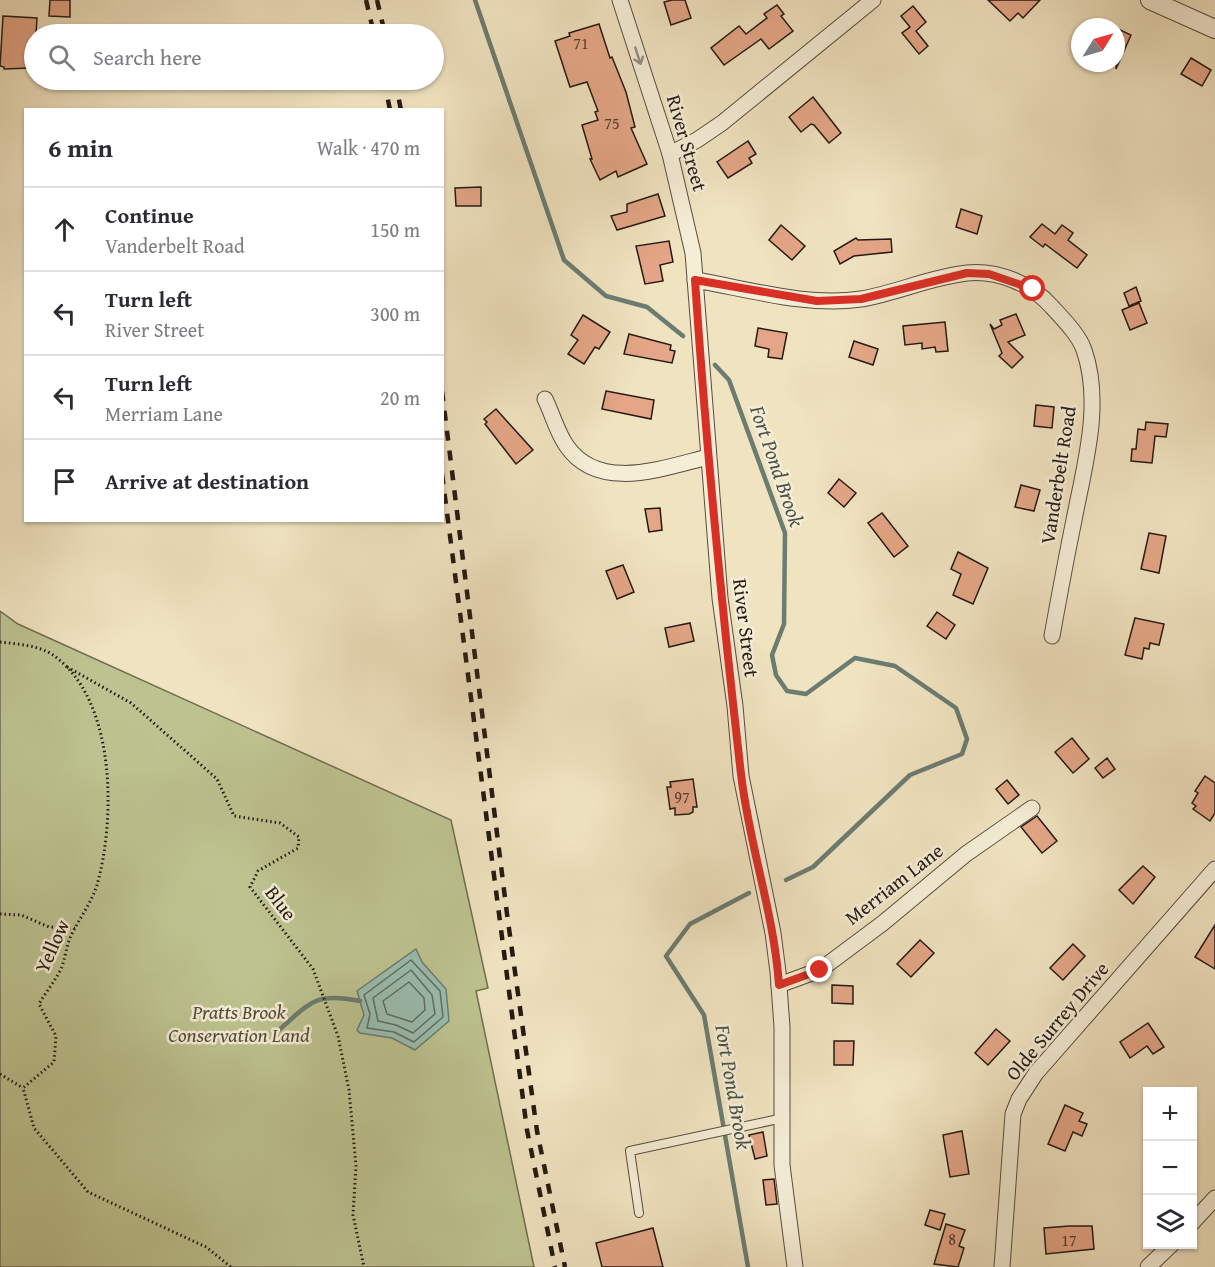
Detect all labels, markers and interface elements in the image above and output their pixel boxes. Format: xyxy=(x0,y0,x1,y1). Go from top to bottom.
north arrow xyxy=(1071,18,1125,72)
search box xyxy=(24,24,444,90)
house number: 71 xyxy=(573,31,589,55)
icon: search xyxy=(45,41,78,74)
text: Search here xyxy=(93,41,202,73)
one-way arrow xyxy=(633,46,644,65)
street label: River Street xyxy=(660,91,715,195)
house number: 75 xyxy=(604,111,620,135)
text: 6 min xyxy=(48,128,113,167)
text: Walk · 470 m xyxy=(317,133,420,162)
text: Continue xyxy=(105,199,194,231)
icon: ahead xyxy=(48,213,81,246)
text: 150 m xyxy=(370,215,420,244)
text: Vanderbelt Road xyxy=(105,231,245,260)
route start xyxy=(1019,275,1045,301)
text: Turn left xyxy=(105,283,192,315)
icon: left xyxy=(48,297,81,330)
text: 300 m xyxy=(370,299,420,328)
text: River Street xyxy=(105,315,204,344)
text: Turn left xyxy=(105,367,192,399)
icon: left xyxy=(48,381,81,414)
text: 20 m xyxy=(380,383,420,412)
text: Merriam Lane xyxy=(105,399,223,428)
water label: Fort Pond Brook xyxy=(742,400,813,531)
street label: Vanderbelt Road xyxy=(1032,403,1083,546)
icon: arrive xyxy=(48,465,81,498)
text: Arrive at destination xyxy=(105,465,309,497)
street label: River Street xyxy=(726,577,767,679)
house number: 97 xyxy=(674,785,690,809)
street label: Merriam Lane xyxy=(838,836,949,931)
street label: Blue xyxy=(259,879,304,926)
street label: Yellow xyxy=(27,914,76,977)
street label: Olde Surrey Drive xyxy=(998,955,1115,1087)
route end xyxy=(806,956,832,982)
park label: Pratts Brook Conservation Land xyxy=(168,997,310,1049)
water label: Fort Pond Brook xyxy=(707,1021,760,1152)
map controls xyxy=(1143,1087,1197,1249)
button: + xyxy=(1143,1087,1197,1141)
button: − xyxy=(1143,1141,1197,1195)
button: layers xyxy=(1143,1195,1197,1249)
house number: 8 xyxy=(948,1227,956,1251)
house number: 17 xyxy=(1061,1228,1077,1252)

